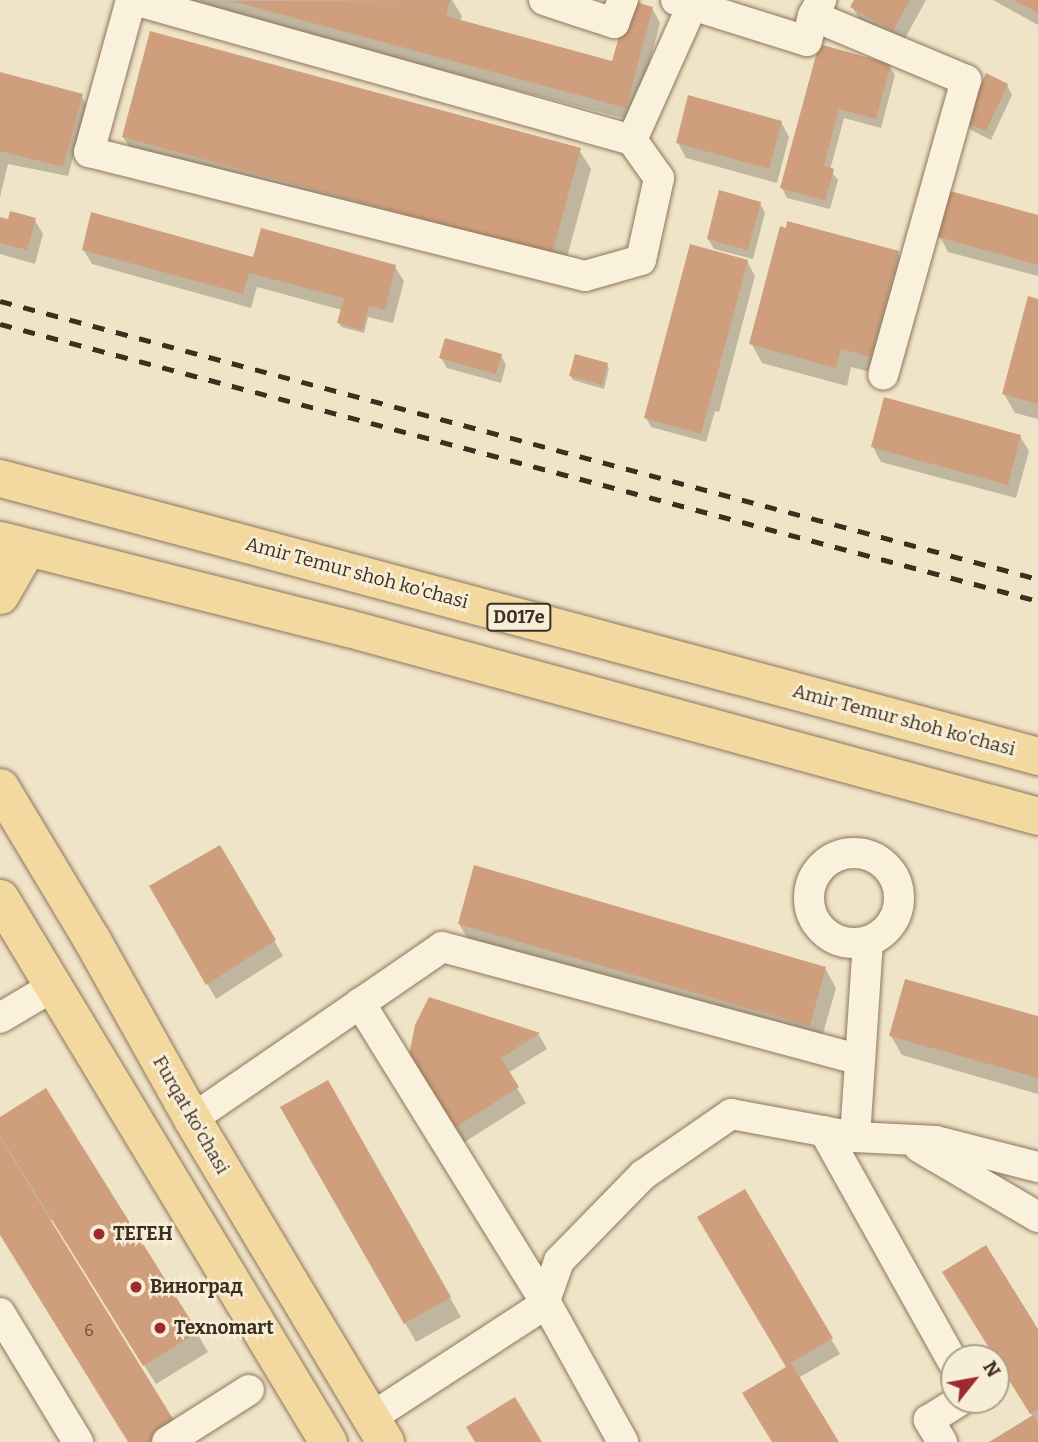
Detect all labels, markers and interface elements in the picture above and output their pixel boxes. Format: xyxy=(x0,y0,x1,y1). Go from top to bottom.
street label: Amir Temur shoh ko'chasi xyxy=(243,532,471,614)
road number: D017e xyxy=(486,602,552,632)
street label: Amir Temur shoh ko'chasi xyxy=(790,679,1018,761)
street label: Furqat ko'chasi xyxy=(148,1052,234,1178)
place label: ТЕГЕН xyxy=(113,1223,173,1245)
marker: ТЕГЕН xyxy=(91,1226,107,1242)
place label: Виноград xyxy=(150,1276,243,1298)
marker: Виноград xyxy=(128,1279,144,1295)
place label: Texnomart xyxy=(174,1317,274,1339)
marker: Texnomart xyxy=(152,1320,168,1336)
house number: 6 xyxy=(84,1321,94,1341)
north arrow xyxy=(940,1344,1010,1414)
text: N xyxy=(978,1357,1005,1381)

